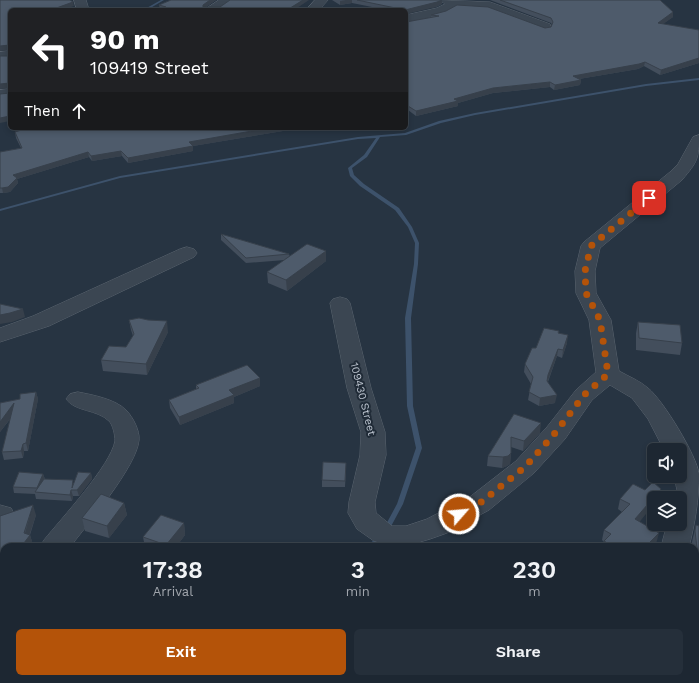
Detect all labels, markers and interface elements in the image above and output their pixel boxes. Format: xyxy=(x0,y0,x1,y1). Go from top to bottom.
text: 90 m xyxy=(90,23,160,56)
icon: left xyxy=(24,24,76,76)
text: 109419 Street xyxy=(90,57,208,78)
icon: ahead xyxy=(68,100,90,122)
text: Then xyxy=(24,102,60,120)
pin xyxy=(632,181,666,215)
icon: arrive xyxy=(638,187,660,209)
street label: 109430 Street xyxy=(348,361,378,437)
map controls xyxy=(647,443,687,531)
button: sound xyxy=(647,443,687,483)
button: layers xyxy=(647,491,687,531)
position arrow xyxy=(438,493,480,535)
text: 17:38 xyxy=(143,556,203,584)
text: 3 xyxy=(351,556,365,584)
text: 230 xyxy=(513,556,556,584)
text: Arrival xyxy=(153,584,193,599)
text: min xyxy=(346,584,370,599)
text: m xyxy=(528,584,541,599)
button: Exit xyxy=(16,629,346,675)
button: Share xyxy=(354,629,683,675)

